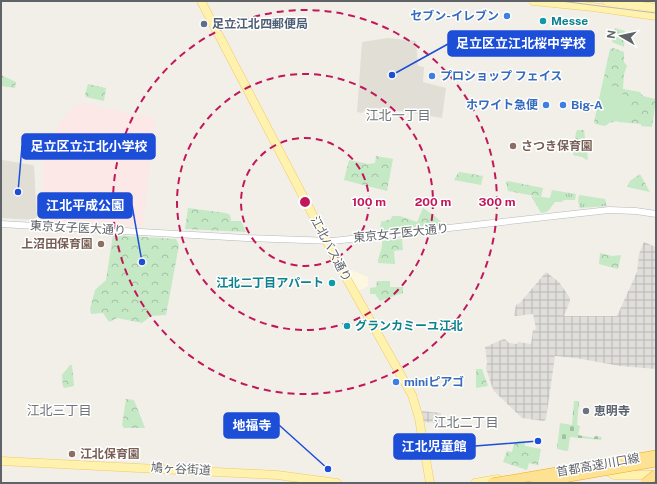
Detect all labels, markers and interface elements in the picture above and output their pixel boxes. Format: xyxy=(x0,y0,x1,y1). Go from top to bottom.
place label: セブン-イレブン xyxy=(410,9,499,23)
marker: セブン-イレブン xyxy=(502,11,512,21)
place label: Messe xyxy=(551,14,588,28)
marker: Messe xyxy=(538,16,548,26)
north arrow xyxy=(601,16,641,56)
place label: 足立江北四郵便局 xyxy=(212,17,308,31)
marker: 足立江北四郵便局 xyxy=(199,19,209,29)
text: N xyxy=(605,29,618,40)
callout: 足立区立江北桜中学校 xyxy=(448,31,594,56)
text: 足立区立江北桜中学校 xyxy=(456,36,586,51)
place label: プロショップ フェイス xyxy=(440,69,562,83)
marker: プロショップ フェイス xyxy=(427,71,437,81)
place label: ホワイト急便 xyxy=(466,98,538,112)
place label: Big-A xyxy=(571,98,603,112)
marker: ホワイト急便 xyxy=(541,100,551,110)
marker: Big-A xyxy=(558,100,568,110)
district label: 江北一丁目 xyxy=(365,108,431,123)
callout: 足立区立江北小学校 xyxy=(22,134,155,159)
text: 足立区立江北小学校 xyxy=(30,139,148,154)
place label: さつき保育園 xyxy=(521,139,593,153)
marker: さつき保育園 xyxy=(508,141,518,151)
callout: 江北平成公園 xyxy=(38,193,132,218)
centre of rings xyxy=(298,195,312,209)
text: 100 m xyxy=(352,195,386,209)
text: 200 m xyxy=(415,195,451,209)
text: 300 m xyxy=(479,195,516,209)
text: 江北平成公園 xyxy=(46,198,124,213)
street label: 江北バス通り xyxy=(308,214,354,284)
street label: 東京女子医大通り xyxy=(30,218,126,238)
street label: 東京女子医大通り xyxy=(353,221,449,245)
place label: 上沼田保育園 xyxy=(21,237,93,251)
marker: 上沼田保育園 xyxy=(96,239,106,249)
place label: 江北二丁目アパート xyxy=(216,276,324,290)
marker: 江北二丁目アパート xyxy=(327,278,337,288)
place label: グランカミーユ江北 xyxy=(355,319,463,333)
marker: グランカミーユ江北 xyxy=(342,321,352,331)
place label: miniピアゴ xyxy=(404,375,464,389)
marker: miniピアゴ xyxy=(391,377,401,387)
district label: 江北三丁目 xyxy=(26,403,92,418)
place label: 恵明寺 xyxy=(594,404,630,418)
marker: 恵明寺 xyxy=(581,406,591,416)
callout: 地福寺 xyxy=(224,413,279,438)
district label: 江北二丁目 xyxy=(433,415,499,430)
text: 地福寺 xyxy=(232,418,272,433)
callout: 江北児童館 xyxy=(394,434,475,459)
text: 江北児童館 xyxy=(401,439,467,454)
place label: 江北保育園 xyxy=(80,447,140,461)
marker: 江北保育園 xyxy=(67,449,77,459)
street label: 首都高速川口線 xyxy=(555,451,641,479)
street label: 鳩ヶ谷街道 xyxy=(151,460,211,478)

